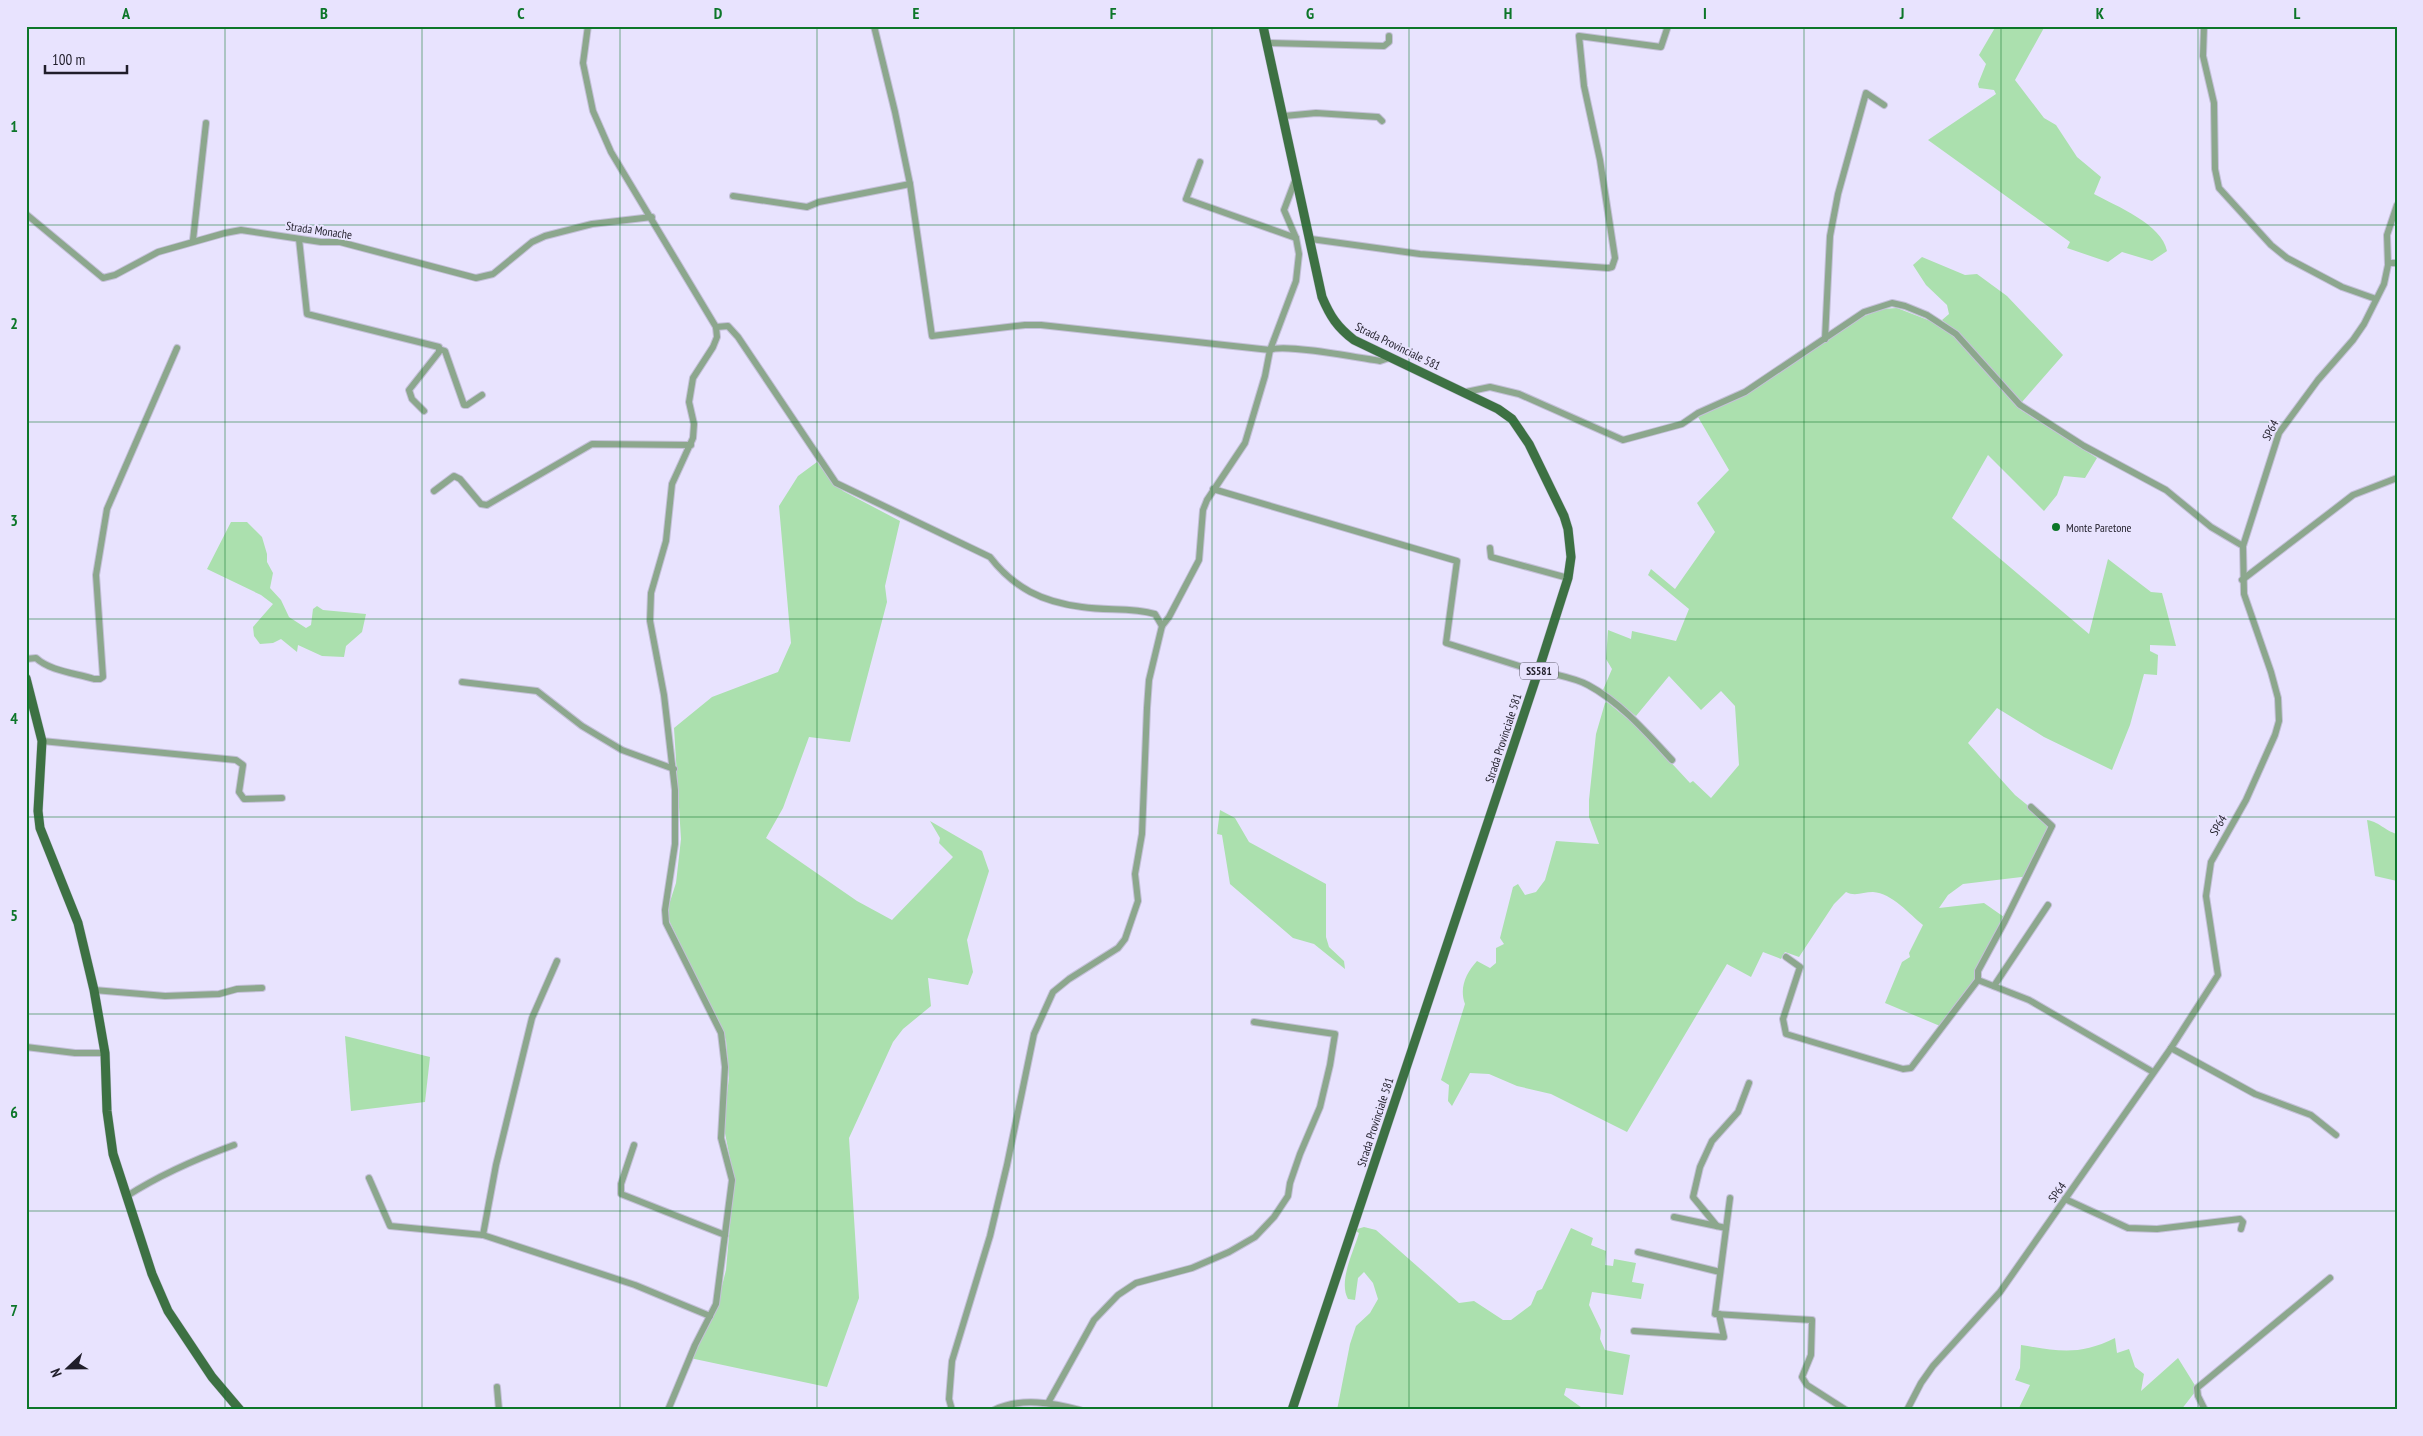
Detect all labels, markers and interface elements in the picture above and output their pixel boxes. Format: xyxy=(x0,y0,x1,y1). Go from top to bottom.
text: A xyxy=(121,3,131,23)
text: B xyxy=(320,3,328,23)
text: C xyxy=(517,3,525,23)
text: D xyxy=(714,3,723,23)
text: E xyxy=(913,3,920,23)
text: F xyxy=(1110,3,1117,23)
text: G xyxy=(1306,3,1314,23)
text: H xyxy=(1504,3,1512,23)
text: I xyxy=(1703,3,1707,23)
text: J xyxy=(1899,3,1904,23)
text: K xyxy=(2096,3,2105,23)
text: L xyxy=(2294,3,2301,23)
scale bar xyxy=(45,42,128,74)
text: 100 m xyxy=(52,50,85,69)
text: 1 xyxy=(10,116,18,136)
street label: Strada Monache xyxy=(285,218,353,242)
text: 2 xyxy=(10,313,18,333)
street label: Strada Provinciale 581 xyxy=(1353,319,1443,373)
street label: SP64 xyxy=(2258,417,2282,443)
text: 3 xyxy=(10,510,18,530)
place label: Monte Paretone xyxy=(2066,520,2132,535)
marker: Monte Paretone xyxy=(2050,521,2062,533)
road number: SS581 xyxy=(1520,662,1558,679)
street label: Strada Provinciale 581 xyxy=(1481,691,1525,785)
text: 4 xyxy=(10,708,18,728)
street label: SP64 xyxy=(2206,811,2230,838)
text: 5 xyxy=(10,905,18,925)
street label: Strada Provinciale 581 xyxy=(1353,1075,1397,1169)
text: 6 xyxy=(10,1102,18,1122)
street label: SP64 xyxy=(2045,1178,2070,1205)
text: 7 xyxy=(10,1300,18,1320)
north arrow xyxy=(42,1344,92,1394)
text: N xyxy=(46,1366,66,1380)

